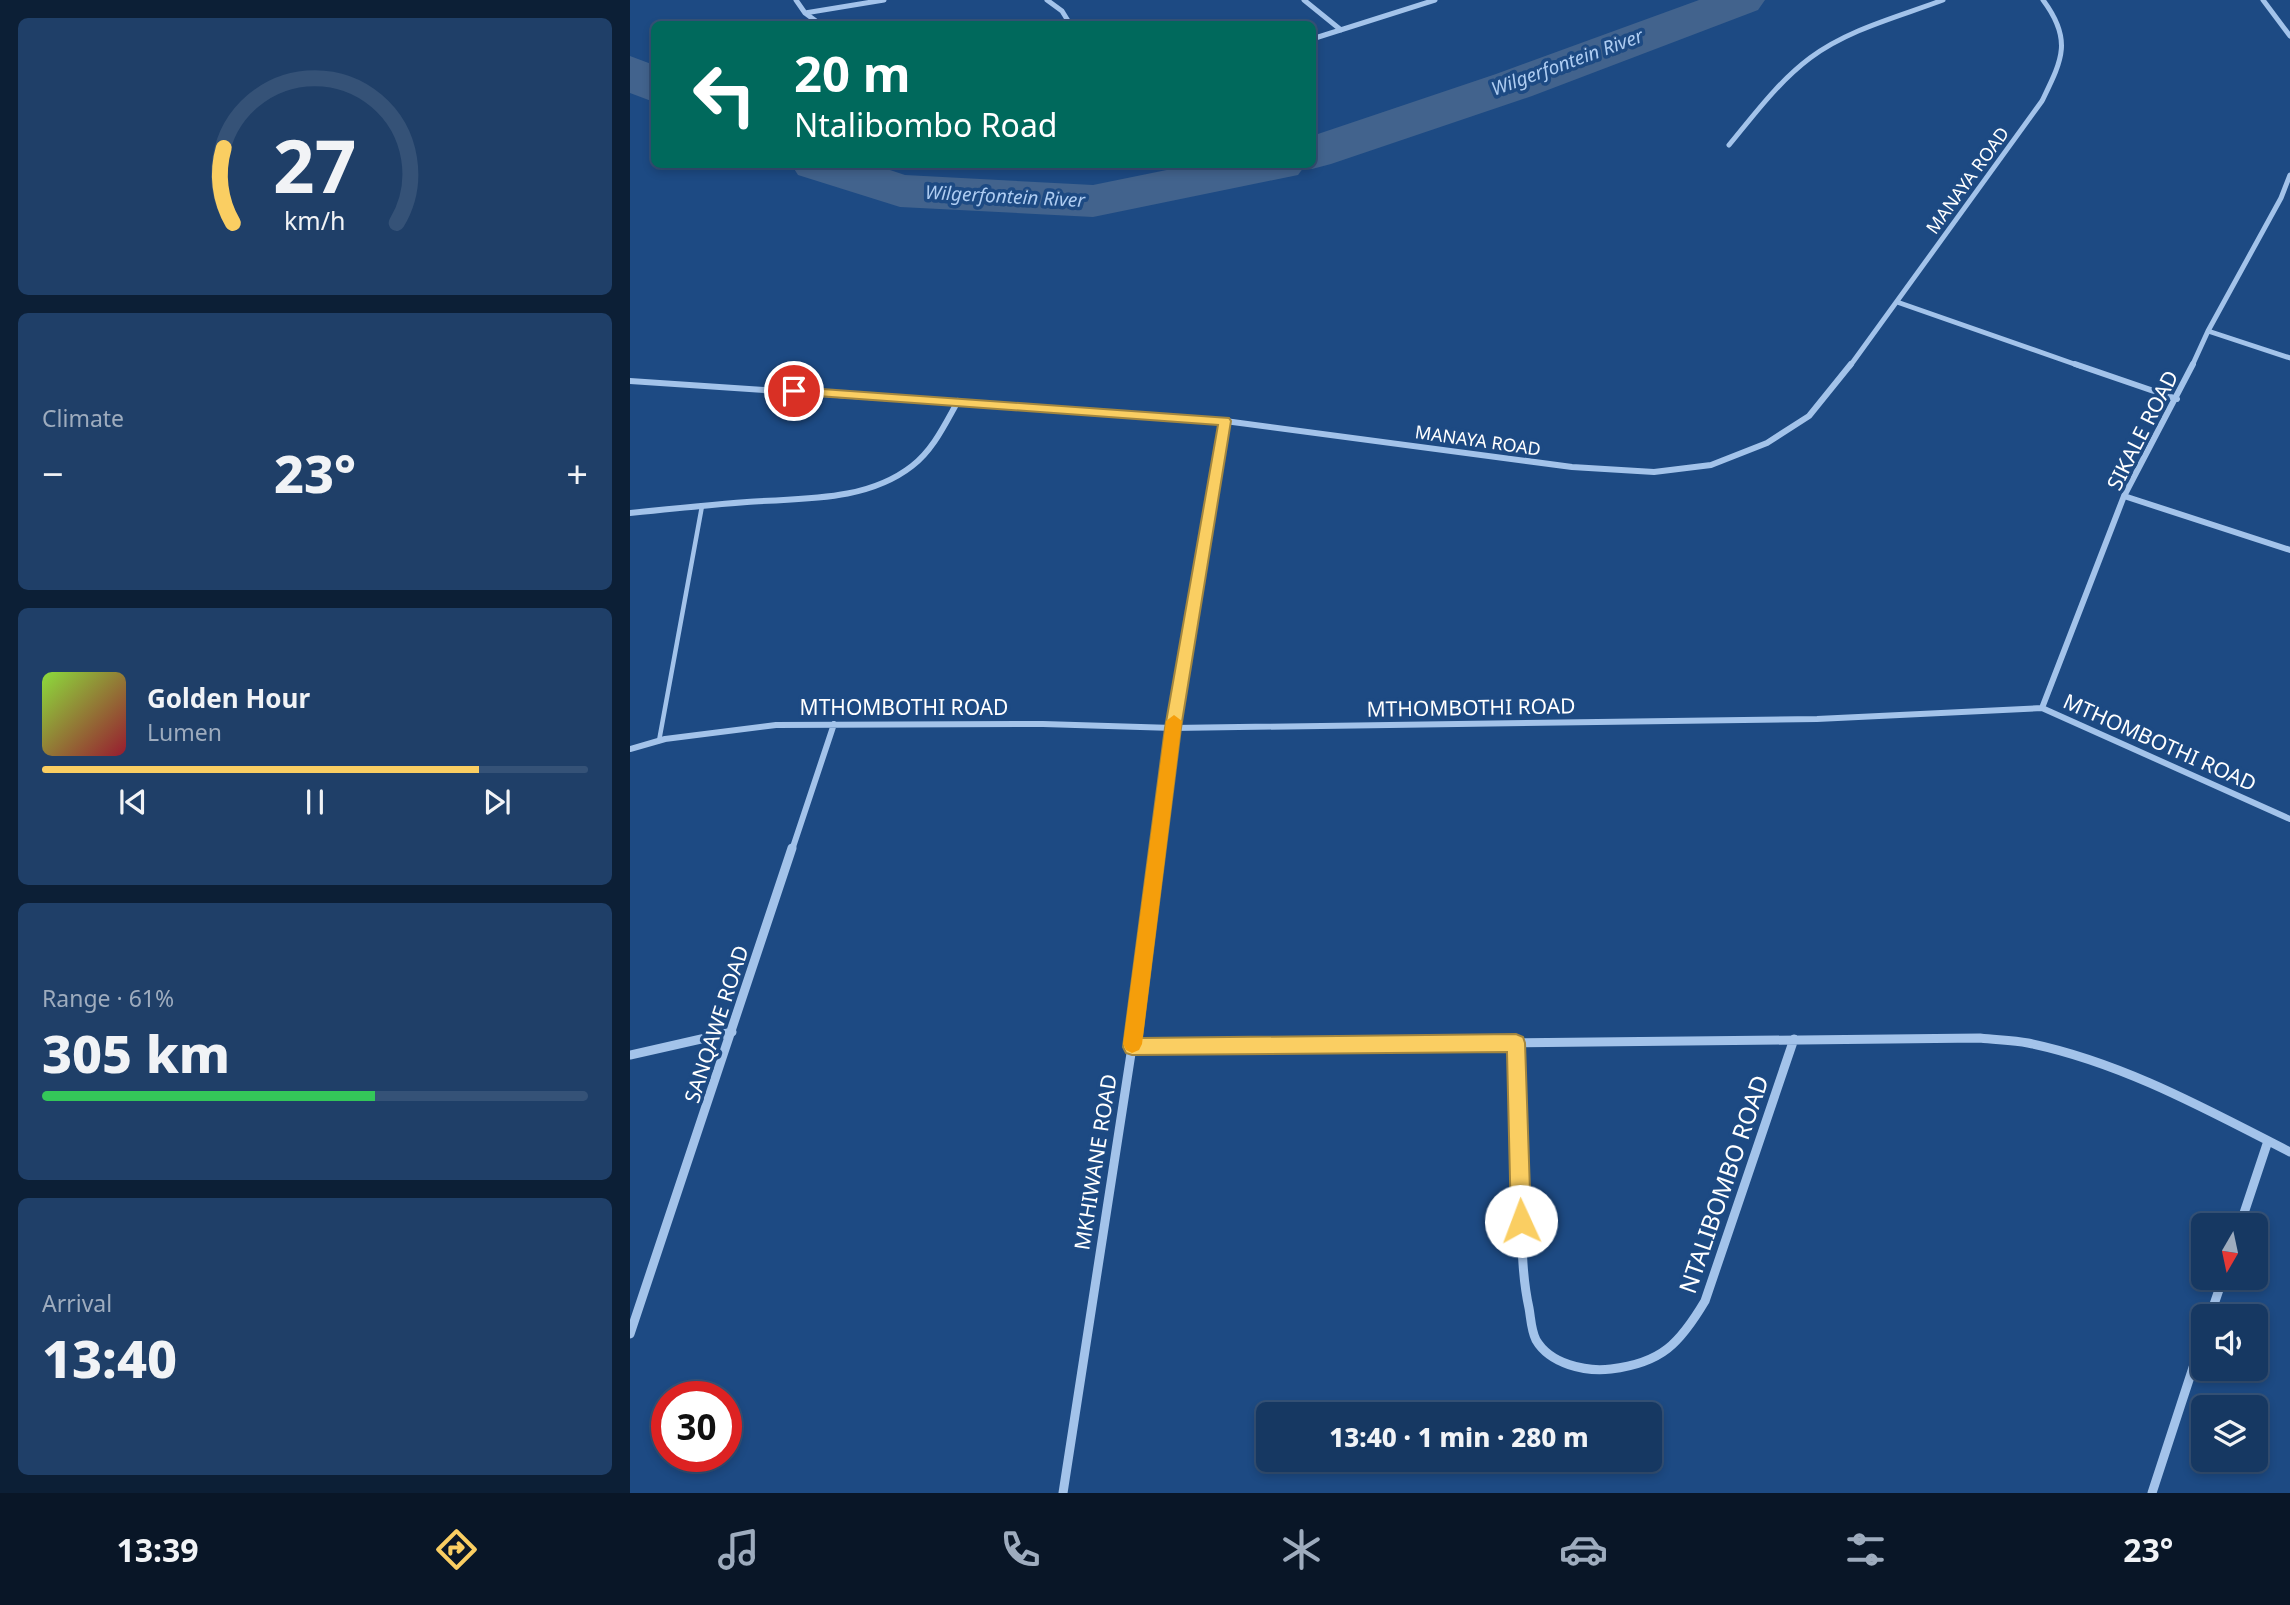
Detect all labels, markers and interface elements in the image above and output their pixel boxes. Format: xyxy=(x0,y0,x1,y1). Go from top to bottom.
water label: Wilgerfontein River xyxy=(1487,22,1648,102)
text: 20 m xyxy=(794,40,911,106)
icon: left xyxy=(679,49,770,140)
text: Ntalibombo Road xyxy=(794,103,1058,146)
text: 27 xyxy=(273,115,357,214)
street label: MANAYA ROAD xyxy=(1920,122,2014,238)
water label: Wilgerfontein River xyxy=(924,179,1087,213)
text: km/h xyxy=(284,202,346,236)
pin xyxy=(764,361,824,421)
street label: SIKALE ROAD xyxy=(2100,365,2184,495)
icon: arrive xyxy=(775,372,813,410)
text: Climate xyxy=(42,402,124,434)
street label: MANAYA ROAD xyxy=(1414,419,1542,461)
text: 23° xyxy=(274,437,356,508)
text: − xyxy=(42,447,64,499)
text: + xyxy=(566,447,588,499)
text: Golden Hour xyxy=(147,680,310,716)
street label: MTHOMBOTHI ROAD xyxy=(2059,687,2261,797)
street label: MTHOMBOTHI ROAD xyxy=(1366,691,1576,723)
street label: MTHOMBOTHI ROAD xyxy=(800,693,1008,721)
text: Lumen xyxy=(147,716,222,748)
icon: previous xyxy=(114,783,152,821)
icon: pause xyxy=(296,783,334,821)
icon: next xyxy=(478,783,516,821)
street label: SANQAWE ROAD xyxy=(677,942,755,1106)
text: Range · 61% xyxy=(42,982,174,1014)
text: 305 km xyxy=(42,1017,230,1088)
street label: NTALIBOMBO ROAD xyxy=(1670,1071,1776,1297)
street label: MKHIWANE ROAD xyxy=(1067,1072,1123,1252)
position arrow xyxy=(1484,1184,1558,1258)
north arrow xyxy=(2191,1213,2268,1290)
map controls xyxy=(2191,1213,2268,1472)
text: Arrival xyxy=(42,1287,112,1319)
button: sound xyxy=(2191,1304,2268,1381)
text: 13:40 xyxy=(42,1322,177,1393)
speed limit sign: 30 xyxy=(651,1381,742,1472)
button: layers xyxy=(2191,1395,2268,1472)
text: 13:40 · 1 min · 280 m xyxy=(1329,1419,1589,1455)
icon: directions xyxy=(432,1525,481,1574)
icon: music xyxy=(714,1525,763,1574)
icon: phone xyxy=(996,1525,1045,1574)
icon: climate xyxy=(1277,1525,1326,1574)
icon: car xyxy=(1559,1525,1608,1574)
icon: filters xyxy=(1841,1525,1890,1574)
text: 13:39 xyxy=(116,1528,199,1571)
text: 23° xyxy=(2123,1528,2173,1571)

